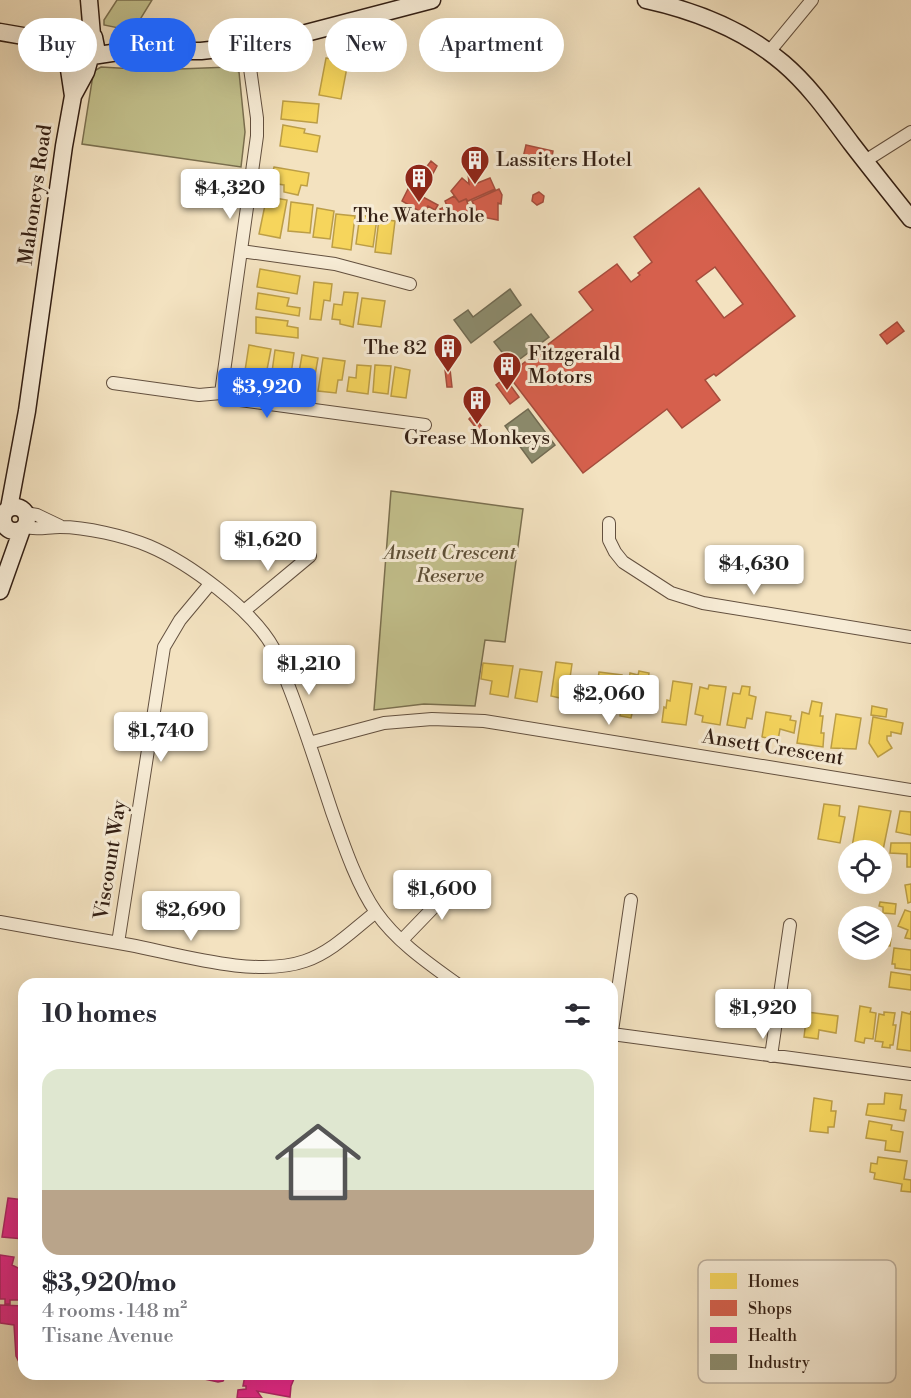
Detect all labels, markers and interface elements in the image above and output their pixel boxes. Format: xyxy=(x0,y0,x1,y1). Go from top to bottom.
chip: Buy xyxy=(18,18,97,72)
chip: Rent xyxy=(109,18,196,72)
chip: Filters xyxy=(208,18,313,72)
chip: New xyxy=(325,18,407,72)
chip: Apartment xyxy=(419,18,564,72)
street label: Mahoneys Road xyxy=(14,122,58,267)
building icon: Lassiters Hotel xyxy=(459,144,491,186)
place label: Lassiters Hotel xyxy=(496,148,632,173)
building icon: The Waterhole xyxy=(403,162,435,204)
pin: $4,320 xyxy=(181,169,279,220)
text: $4,320 xyxy=(195,176,265,201)
place label: The Waterhole xyxy=(353,204,485,229)
building icon: The 82 xyxy=(432,332,464,374)
place label: The 82 xyxy=(364,336,427,361)
place label: Fitzgerald Motors xyxy=(528,342,621,390)
building icon: Fitzgerald Motors xyxy=(491,350,523,392)
pin: $3,920 xyxy=(218,368,316,419)
text: $3,920 xyxy=(232,375,302,400)
building icon: Grease Monkeys xyxy=(461,384,493,426)
place label: Grease Monkeys xyxy=(404,426,550,451)
pin: $1,620 xyxy=(219,521,317,572)
text: $1,620 xyxy=(234,528,302,553)
park label: Ansett Crescent Reserve xyxy=(382,541,517,589)
pin: $4,630 xyxy=(705,545,803,596)
text: $4,630 xyxy=(719,552,789,577)
pin: $1,210 xyxy=(260,645,358,696)
text: $1,210 xyxy=(277,652,341,677)
pin: $2,060 xyxy=(560,675,658,726)
text: $2,060 xyxy=(573,682,645,707)
pin: $1,740 xyxy=(112,712,210,763)
text: $1,740 xyxy=(128,719,194,744)
street label: Ansett Crescent xyxy=(699,724,846,772)
street label: Viscount Way xyxy=(89,798,133,923)
map controls xyxy=(838,840,892,960)
button: locate xyxy=(838,840,892,894)
pin: $1,600 xyxy=(393,870,491,921)
text: $1,600 xyxy=(407,877,477,902)
pin: $2,690 xyxy=(142,891,240,942)
text: $2,690 xyxy=(156,898,226,923)
button: layers xyxy=(838,906,892,960)
pin: $1,920 xyxy=(714,989,812,1040)
text: $1,920 xyxy=(729,996,797,1021)
text: 10 homes xyxy=(42,998,157,1030)
icon: filters xyxy=(561,998,594,1031)
icon: home xyxy=(264,1108,372,1216)
legend xyxy=(698,1260,896,1383)
text: $3,920/mo xyxy=(42,1267,177,1299)
text: Homes xyxy=(748,1272,799,1292)
text: 4 rooms · 148 m² xyxy=(42,1299,187,1324)
text: Shops xyxy=(748,1299,792,1319)
text: Tisane Avenue xyxy=(42,1324,173,1349)
text: Health xyxy=(748,1326,798,1346)
text: Industry xyxy=(748,1353,810,1373)

